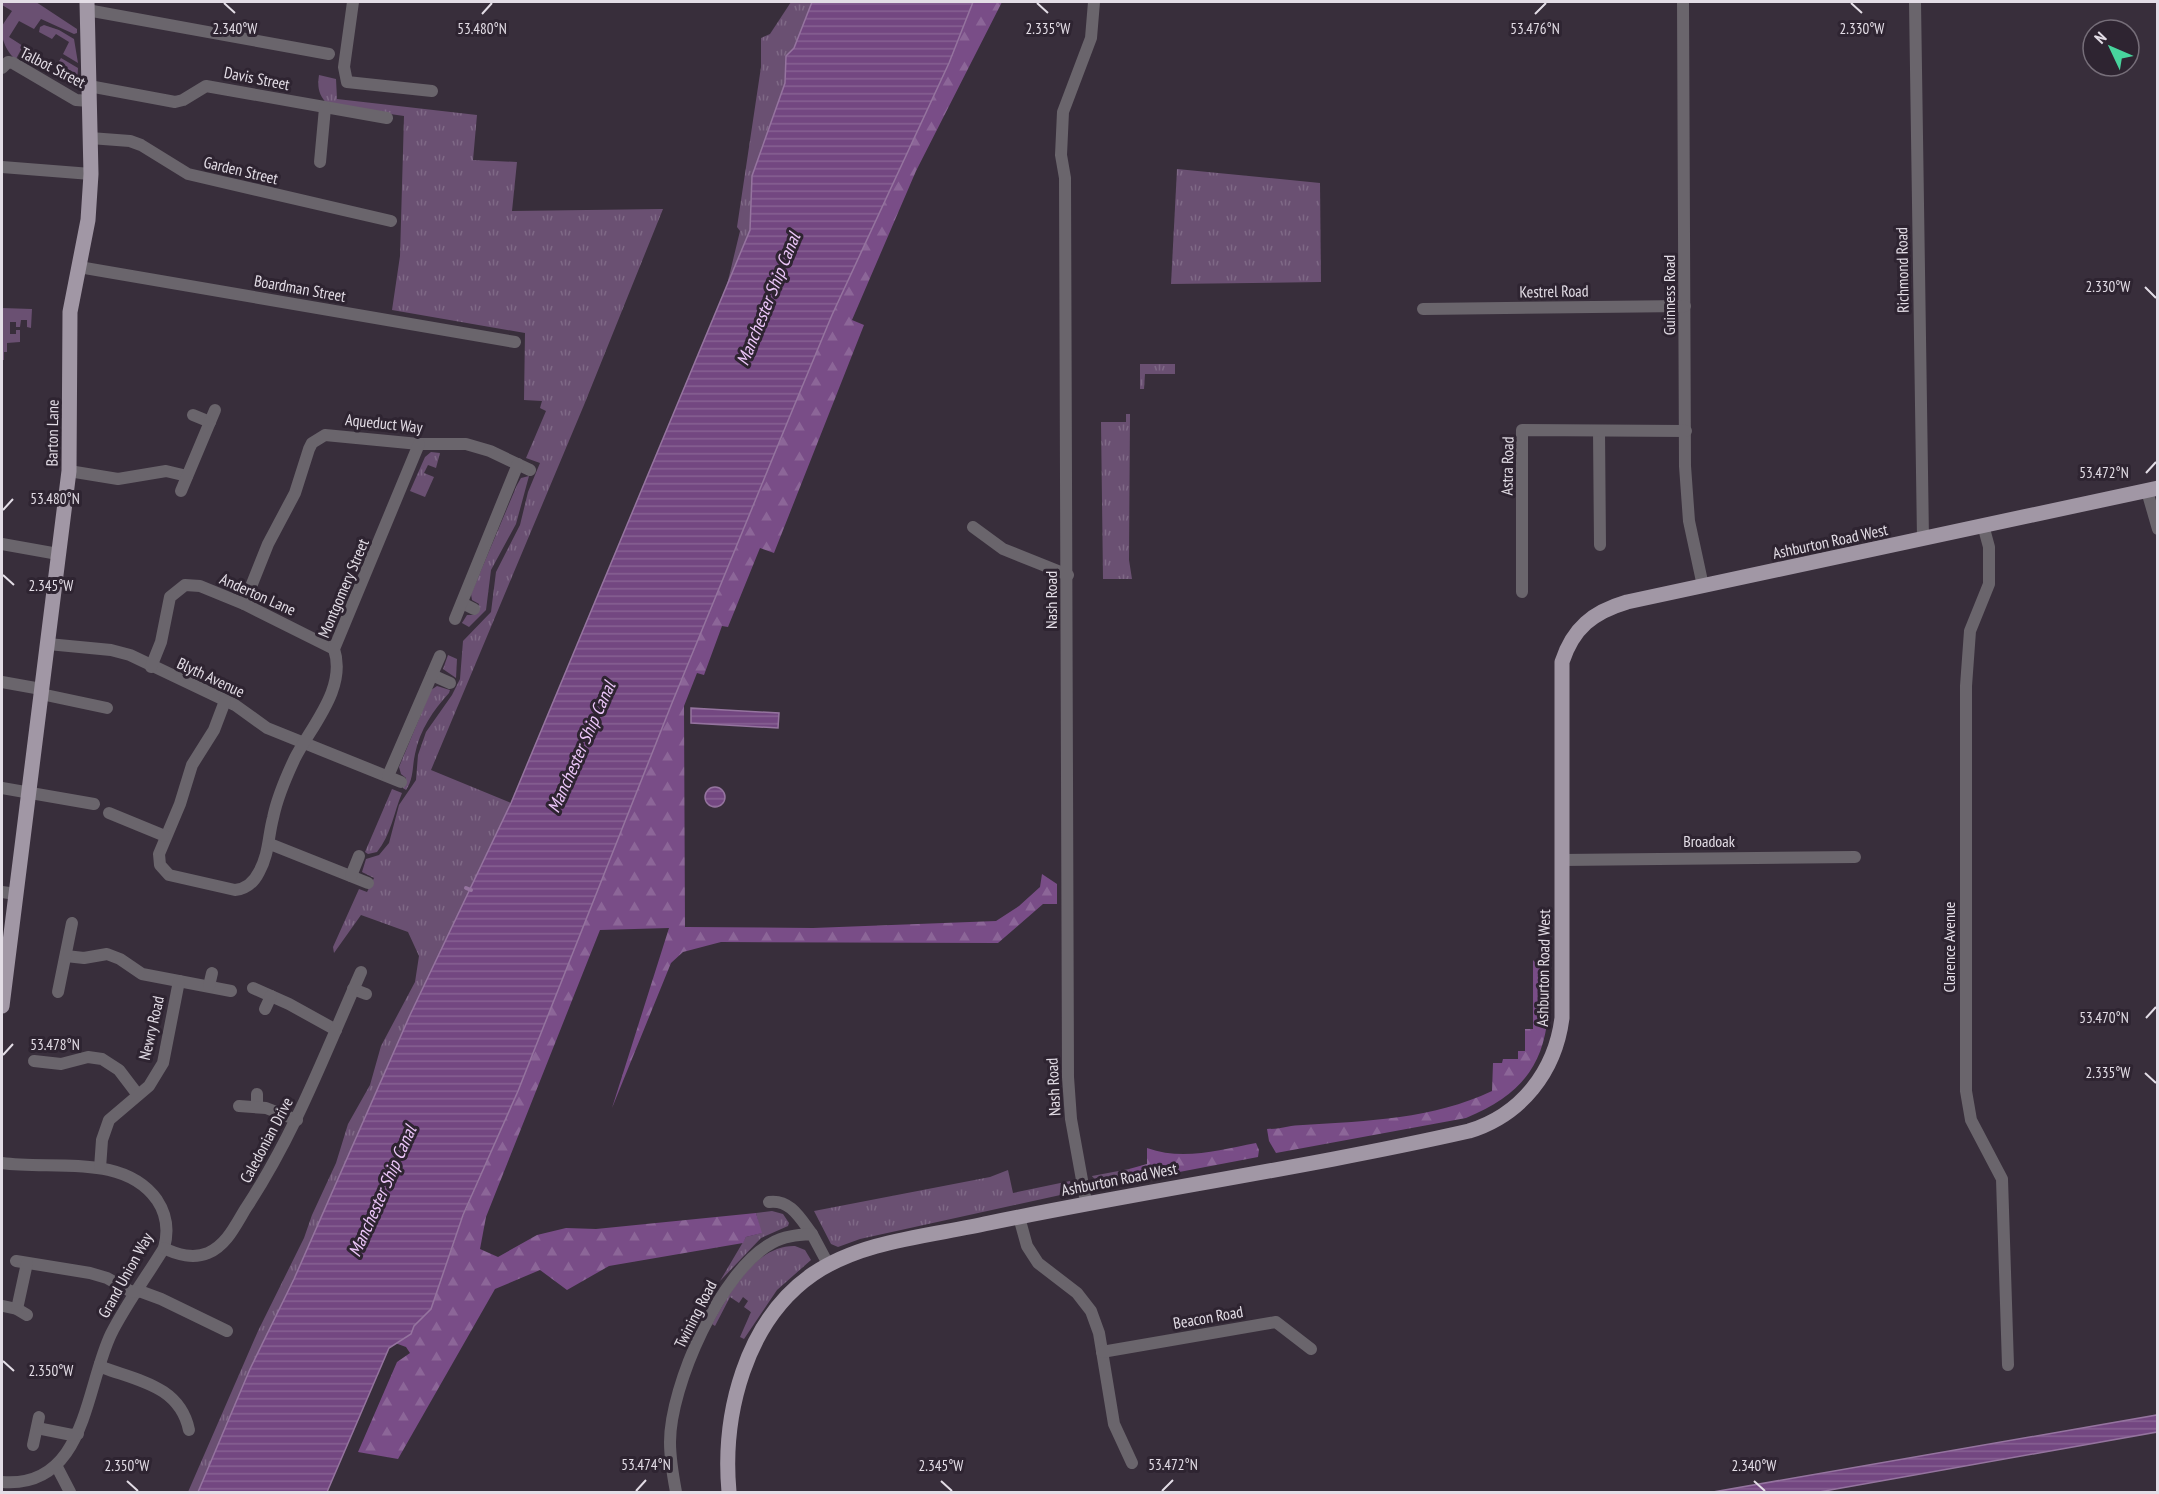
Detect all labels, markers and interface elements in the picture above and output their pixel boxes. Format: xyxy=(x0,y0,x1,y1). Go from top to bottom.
north arrow xyxy=(2081,18,2141,78)
text: 2.340°W xyxy=(213,19,257,38)
text: 53.480°N xyxy=(457,19,507,38)
text: 2.335°W xyxy=(1026,19,1070,38)
text: 53.476°N xyxy=(1510,19,1560,38)
text: 2.330°W xyxy=(1840,19,1884,38)
text: N xyxy=(2090,28,2110,48)
street label: Talbot Street xyxy=(17,42,90,92)
street label: Davis Street xyxy=(222,62,292,94)
street label: Garden Street xyxy=(202,152,281,188)
street label: Richmond Road xyxy=(1891,227,1913,313)
water label: Manchester Ship Canal xyxy=(731,228,806,369)
street label: Guinness Road xyxy=(1659,255,1679,335)
street label: Boardman Street xyxy=(253,270,348,306)
text: 2.330°W xyxy=(2086,277,2130,296)
street label: Kestrel Road xyxy=(1519,280,1589,302)
street label: Barton Lane xyxy=(41,399,63,467)
street label: Aqueduct Way xyxy=(344,409,424,437)
street label: Astra Road xyxy=(1496,436,1518,496)
text: 53.472°N xyxy=(2079,463,2129,482)
text: 53.480°N xyxy=(30,489,80,508)
street label: Ashburton Road West xyxy=(1771,519,1890,563)
street label: Montgomery Street xyxy=(313,535,373,641)
street label: Anderton Lane xyxy=(217,568,299,620)
street label: Nash Road xyxy=(1041,571,1061,629)
text: 2.345°W xyxy=(29,576,73,595)
street label: Blyth Avenue xyxy=(174,653,248,701)
water label: Manchester Ship Canal xyxy=(542,676,621,816)
street label: Broadoak xyxy=(1683,831,1736,851)
street label: Clarence Avenue xyxy=(1939,902,1959,992)
street label: Ashburton Road West xyxy=(1532,909,1554,1027)
street label: Newry Road xyxy=(134,994,168,1062)
text: 53.470°N xyxy=(2079,1008,2129,1027)
text: 53.478°N xyxy=(30,1035,80,1054)
street label: Nash Road xyxy=(1041,1057,1065,1117)
text: 2.335°W xyxy=(2086,1063,2130,1082)
street label: Caledonian Drive xyxy=(235,1094,297,1186)
water label: Manchester Ship Canal xyxy=(343,1120,422,1260)
street label: Ashburton Road West xyxy=(1060,1158,1179,1200)
street label: Grand Union Way xyxy=(93,1229,157,1321)
street label: Twining Road xyxy=(669,1277,721,1351)
street label: Beacon Road xyxy=(1172,1301,1245,1333)
text: 2.350°W xyxy=(29,1361,73,1380)
text: 53.474°N xyxy=(621,1455,671,1474)
text: 53.472°N xyxy=(1148,1455,1198,1474)
text: 2.350°W xyxy=(105,1456,149,1475)
text: 2.345°W xyxy=(919,1456,963,1475)
text: 2.340°W xyxy=(1732,1456,1776,1475)

